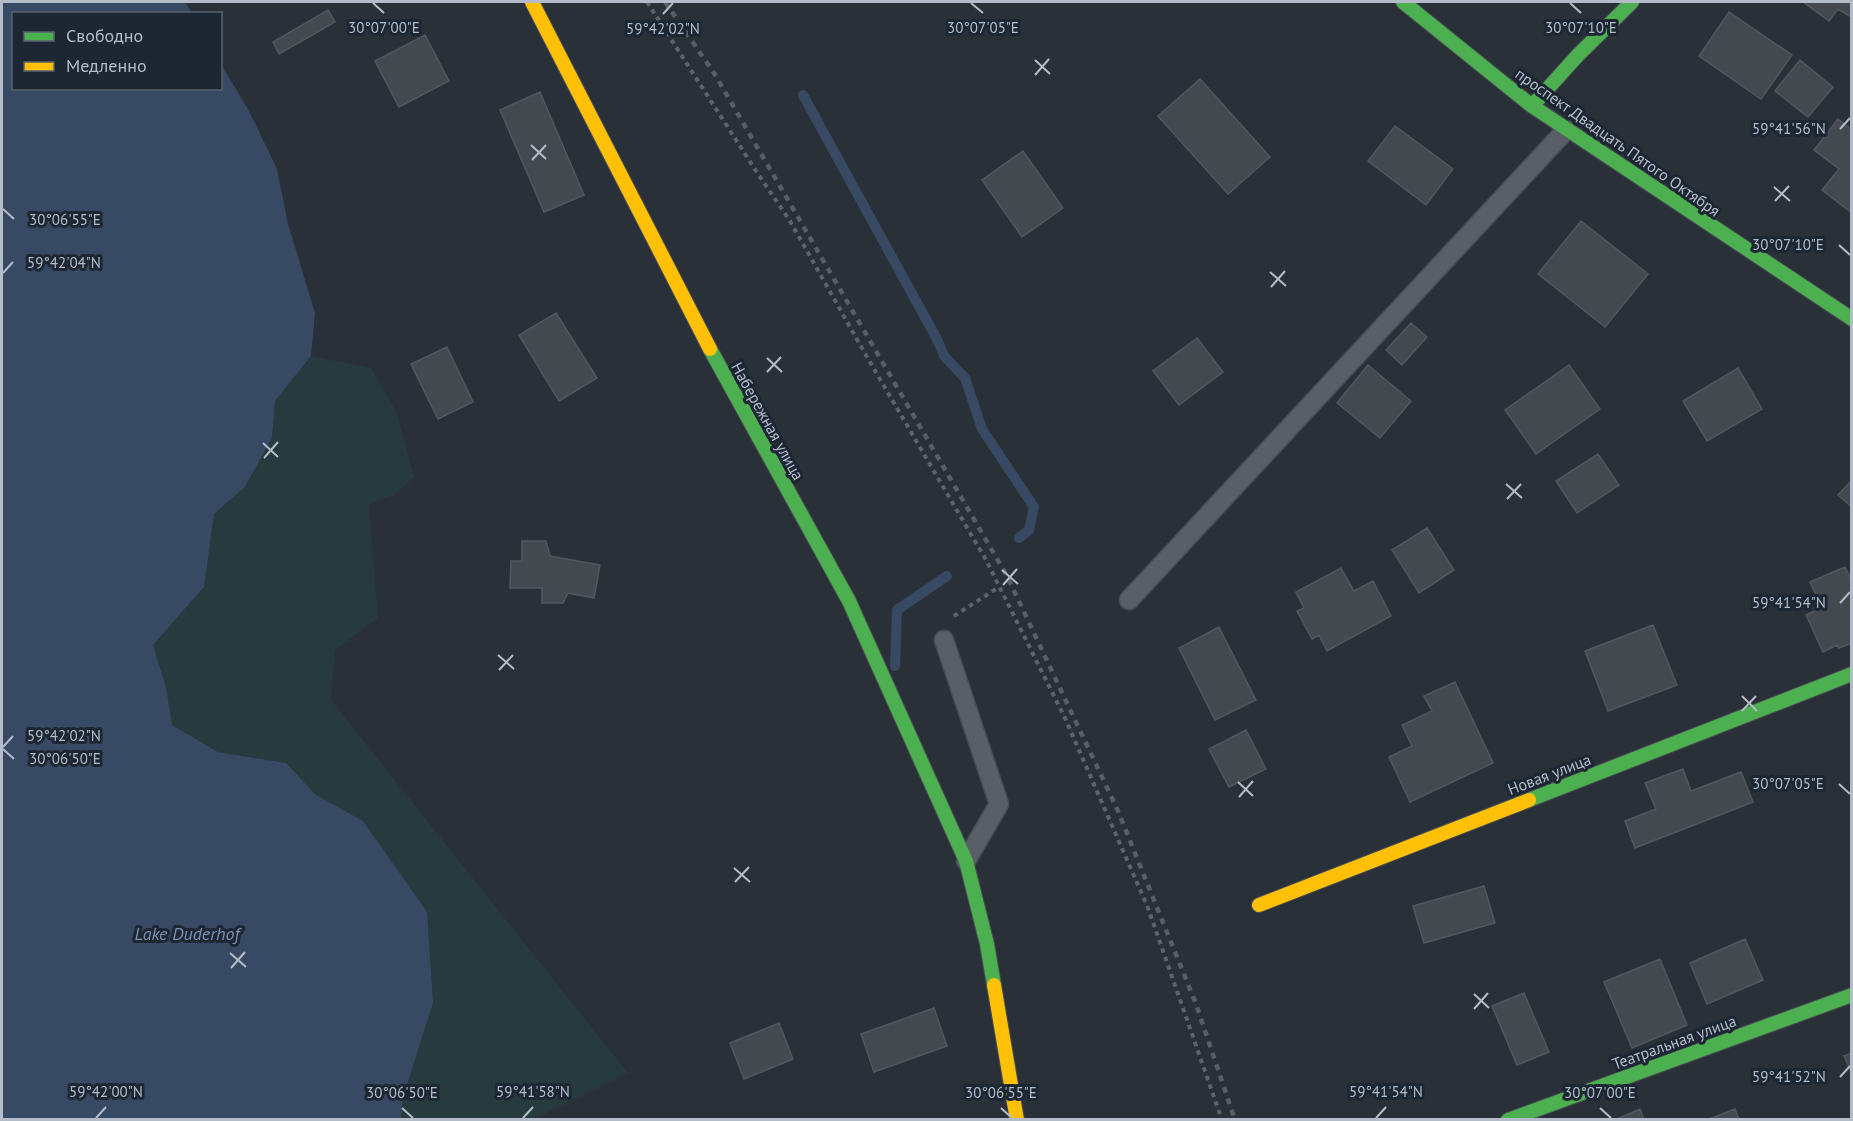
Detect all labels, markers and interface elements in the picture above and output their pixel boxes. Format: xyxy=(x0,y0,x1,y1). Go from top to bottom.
legend xyxy=(12,12,222,90)
text: 30°07'00"E xyxy=(348,18,420,37)
text: 30°07'05"E xyxy=(947,18,1019,37)
text: 30°07'10"E xyxy=(1545,18,1617,37)
text: 59°42'02"N xyxy=(626,19,700,38)
text: Свободно xyxy=(66,24,143,47)
text: Медленно xyxy=(66,54,147,77)
street label: проспект Двадцать Пятого Октября xyxy=(1512,63,1724,221)
text: 59°41'56"N xyxy=(1752,119,1826,138)
text: 30°06'55"E xyxy=(29,210,101,229)
text: 30°07'10"E xyxy=(1752,235,1824,254)
text: 59°42'04"N xyxy=(27,253,101,272)
street label: Набережная улица xyxy=(727,359,809,483)
text: 59°41'54"N xyxy=(1752,593,1826,612)
text: 59°42'02"N xyxy=(27,726,101,745)
text: 30°06'50"E xyxy=(29,749,101,768)
street label: Новая улица xyxy=(1504,749,1594,799)
text: 30°07'05"E xyxy=(1752,774,1824,793)
water label: Lake Duderhof xyxy=(134,922,243,945)
street label: Театральная улица xyxy=(1609,1010,1739,1074)
text: 59°41'52"N xyxy=(1752,1067,1826,1086)
text: 59°42'00"N xyxy=(69,1082,143,1101)
text: 59°41'58"N xyxy=(496,1082,570,1101)
text: 59°41'54"N xyxy=(1349,1082,1423,1101)
text: 30°06'50"E xyxy=(366,1083,438,1102)
text: 30°06'55"E xyxy=(965,1083,1037,1102)
text: 30°07'00"E xyxy=(1564,1083,1636,1102)

